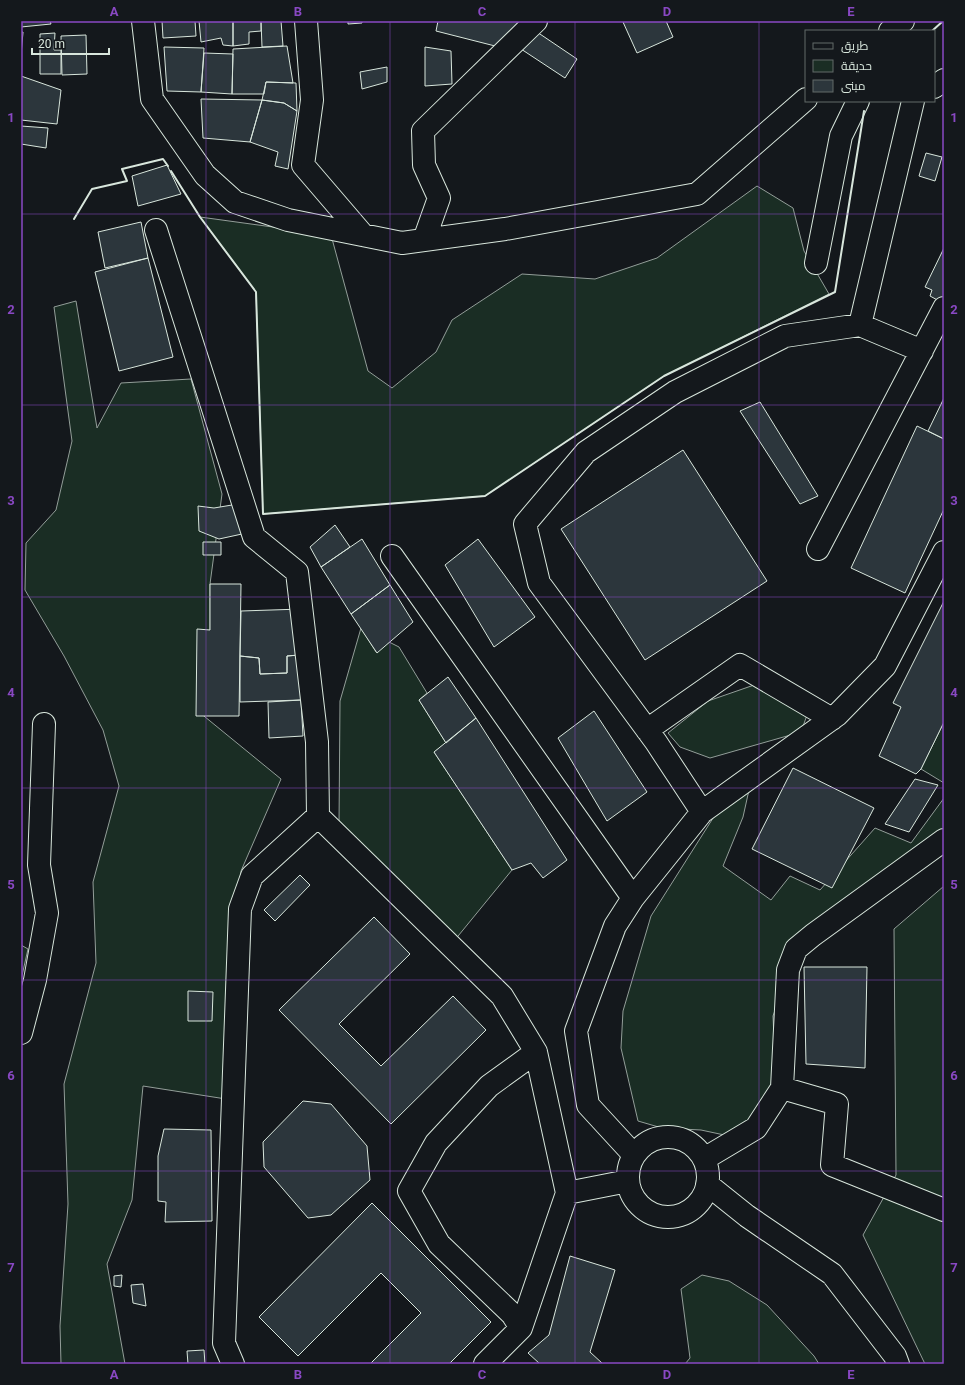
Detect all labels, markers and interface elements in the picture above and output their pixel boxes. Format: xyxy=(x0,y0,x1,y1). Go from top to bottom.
text: A xyxy=(110,4,119,19)
text: B xyxy=(294,4,302,19)
text: C xyxy=(478,4,487,19)
text: D xyxy=(663,4,671,19)
text: E xyxy=(847,4,855,19)
scale bar xyxy=(32,30,109,56)
legend xyxy=(805,30,935,102)
text: 20 m xyxy=(38,37,65,51)
text: طريق xyxy=(841,39,869,53)
text: حديقة xyxy=(841,59,872,73)
text: مبنى xyxy=(841,79,866,93)
text: 1 xyxy=(7,110,15,125)
text: 1 xyxy=(950,110,958,125)
text: 2 xyxy=(7,302,15,317)
text: 2 xyxy=(950,302,958,317)
text: 3 xyxy=(7,493,15,508)
text: 3 xyxy=(950,493,958,508)
text: 4 xyxy=(7,685,15,700)
text: 4 xyxy=(950,685,958,700)
text: 5 xyxy=(7,877,15,892)
text: 5 xyxy=(950,877,958,892)
text: 6 xyxy=(7,1068,15,1083)
text: 6 xyxy=(950,1068,958,1083)
text: 7 xyxy=(7,1260,15,1275)
text: 7 xyxy=(950,1260,958,1275)
text: A xyxy=(110,1367,119,1382)
text: B xyxy=(294,1367,302,1382)
text: C xyxy=(478,1367,487,1382)
text: D xyxy=(663,1367,671,1382)
text: E xyxy=(847,1367,855,1382)

